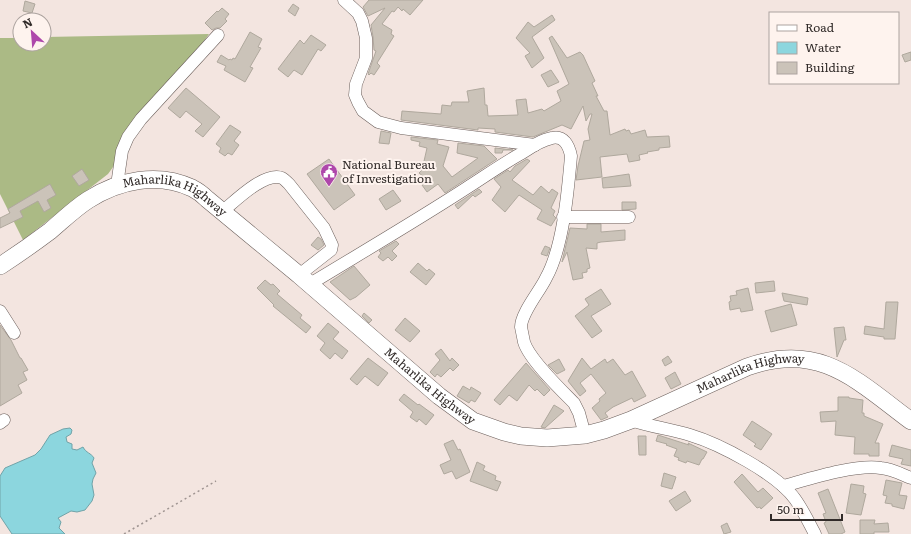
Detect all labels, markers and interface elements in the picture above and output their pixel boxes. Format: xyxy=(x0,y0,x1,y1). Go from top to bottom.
north arrow xyxy=(12,12,52,52)
legend xyxy=(769,12,899,84)
text: N xyxy=(20,13,35,31)
text: Road xyxy=(805,18,835,36)
text: Water xyxy=(805,38,841,56)
text: Building xyxy=(805,58,855,76)
place label: National Bureau of Investigation xyxy=(342,155,436,187)
public building icon: National Bureau of Investigation xyxy=(319,162,339,187)
street label: Maharlika Highway xyxy=(120,169,232,220)
street label: Maharlika Highway xyxy=(381,343,480,428)
street label: Maharlika Highway xyxy=(693,348,806,397)
scale bar xyxy=(771,496,842,522)
text: 50 m xyxy=(777,500,804,518)

